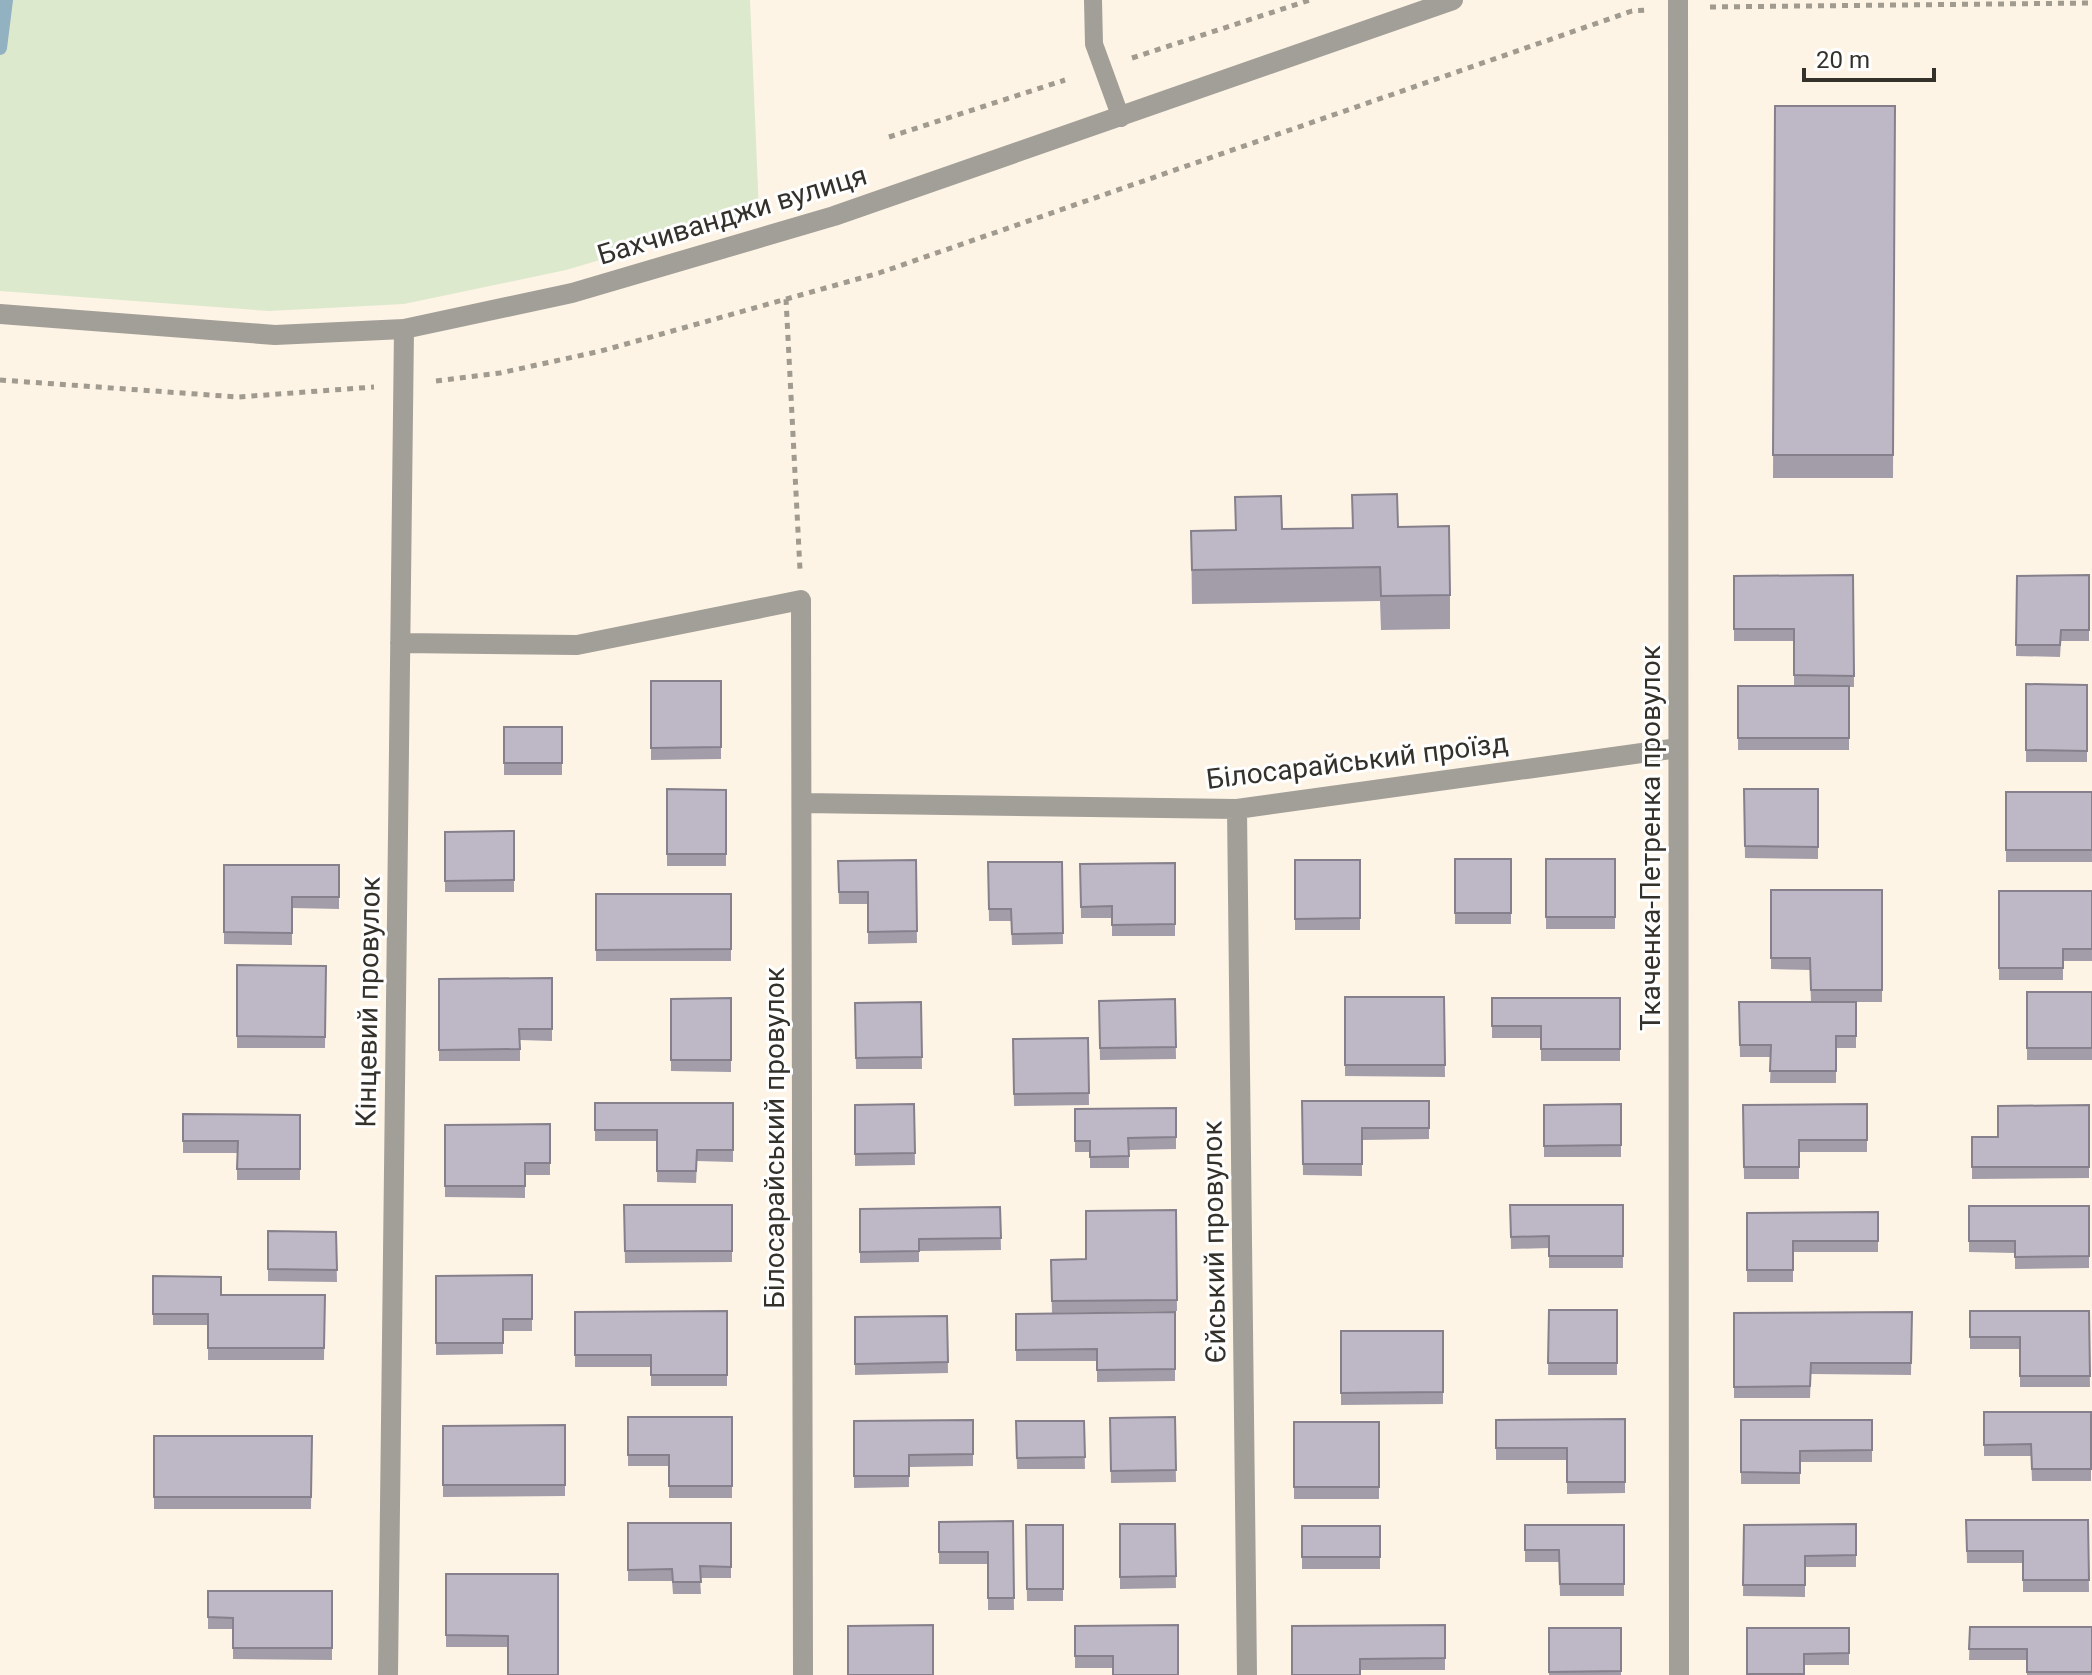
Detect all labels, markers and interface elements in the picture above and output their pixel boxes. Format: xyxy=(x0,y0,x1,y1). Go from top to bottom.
scale bar xyxy=(1804,32,1934,82)
text: 20 m xyxy=(1816,46,1870,74)
street label: Бахчиванджи вулиця xyxy=(593,158,871,272)
street label: Ткаченка-Петренка провулок xyxy=(1634,645,1667,1031)
street label: Білосарайський проїзд xyxy=(1204,726,1510,796)
street label: Кінцевий провулок xyxy=(349,876,387,1128)
street label: Білосарайський провулок xyxy=(758,967,791,1309)
street label: Єйський провулок xyxy=(1195,1120,1233,1364)

